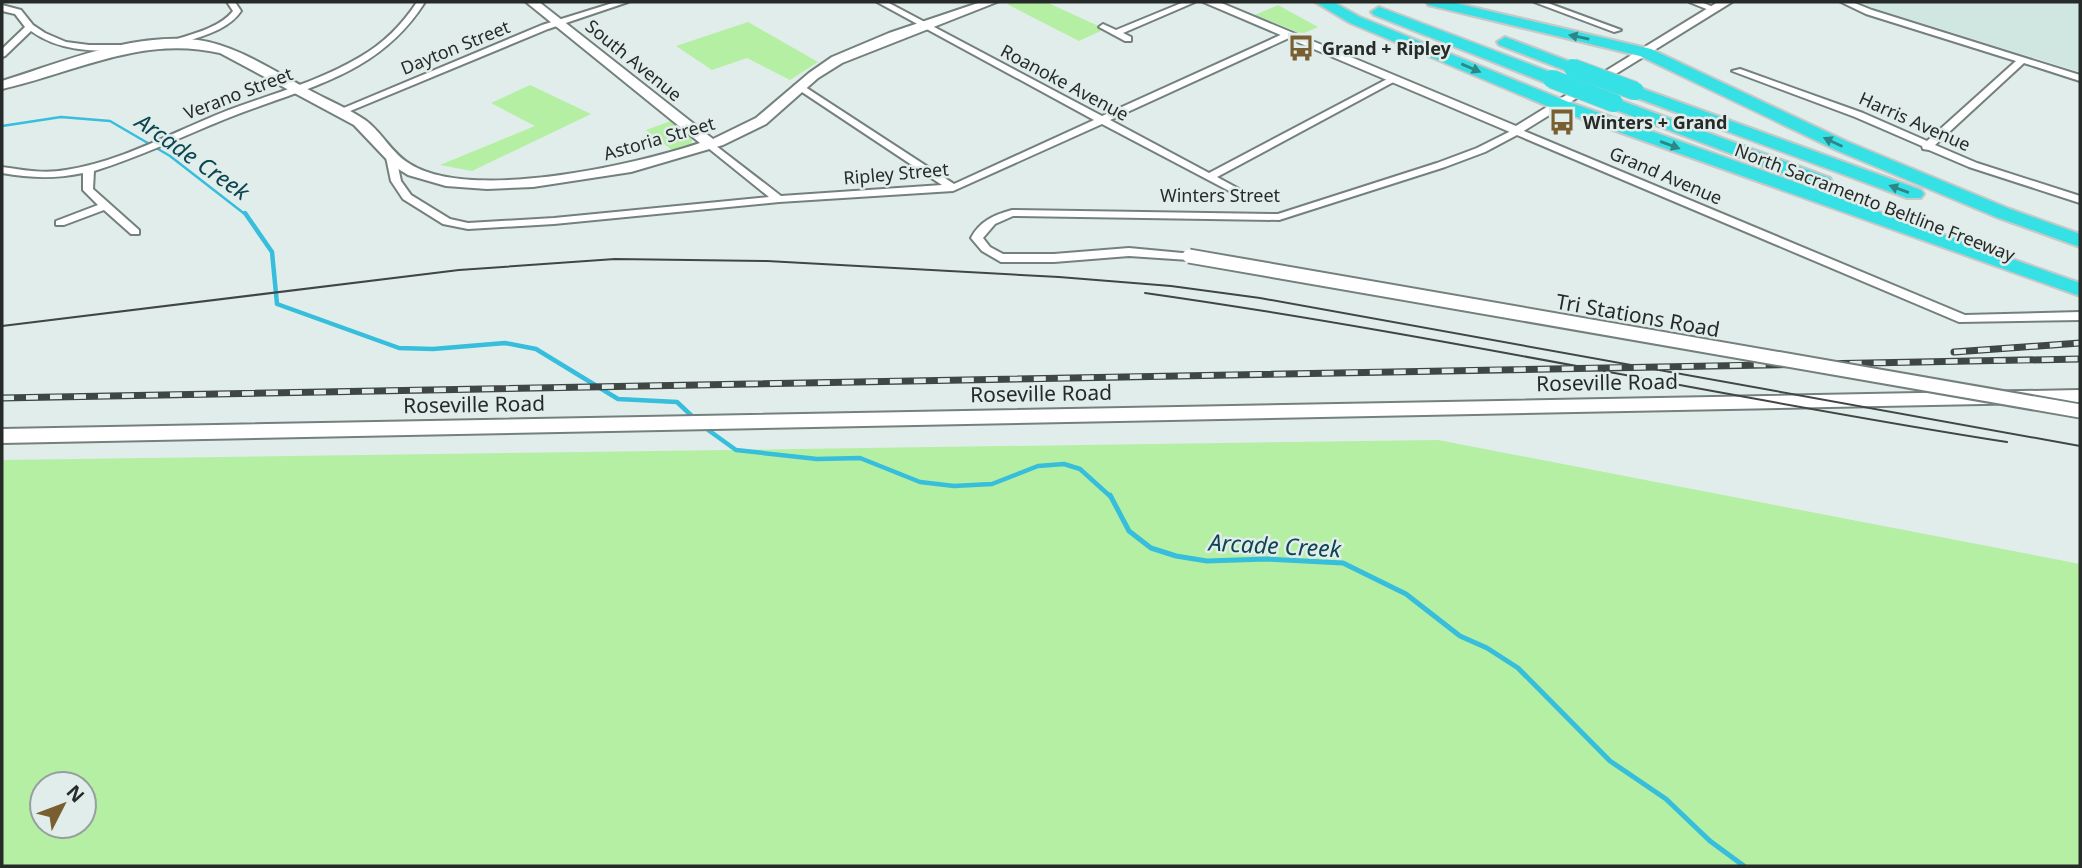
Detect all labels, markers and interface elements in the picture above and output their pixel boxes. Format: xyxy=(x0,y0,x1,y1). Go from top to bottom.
street label: Dayton Street xyxy=(397,14,514,80)
street label: South Avenue xyxy=(581,14,687,106)
one-way arrow xyxy=(1568,32,1590,43)
bus stop icon: Grand + Ripley xyxy=(1286,33,1316,63)
place label: Grand + Ripley xyxy=(1322,36,1452,60)
street label: Roanoke Avenue xyxy=(997,38,1133,126)
street label: Verano Street xyxy=(180,61,296,125)
one-way arrow xyxy=(1461,62,1482,73)
street label: Harris Avenue xyxy=(1856,86,1974,156)
water label: Arcade Creek xyxy=(128,104,258,208)
bus stop icon: Winters + Grand xyxy=(1547,107,1577,137)
place label: Winters + Grand xyxy=(1583,110,1727,134)
street label: Astoria Street xyxy=(601,111,718,165)
one-way arrow xyxy=(1823,136,1843,148)
street label: North Sacramento Beltline Freeway xyxy=(1731,137,2019,267)
street label: Grand Avenue xyxy=(1606,140,1726,210)
one-way arrow xyxy=(1659,140,1680,151)
street label: Ripley Street xyxy=(842,156,950,190)
street label: Winters Street xyxy=(1160,183,1281,207)
one-way arrow xyxy=(1889,183,1910,194)
street label: Tri Stations Road xyxy=(1554,287,1722,343)
street label: Roseville Road xyxy=(1536,367,1678,397)
street label: Roseville Road xyxy=(970,378,1112,408)
street label: Roseville Road xyxy=(403,389,545,419)
water label: Arcade Creek xyxy=(1206,525,1344,565)
north arrow xyxy=(28,770,98,840)
text: N xyxy=(61,779,90,808)

